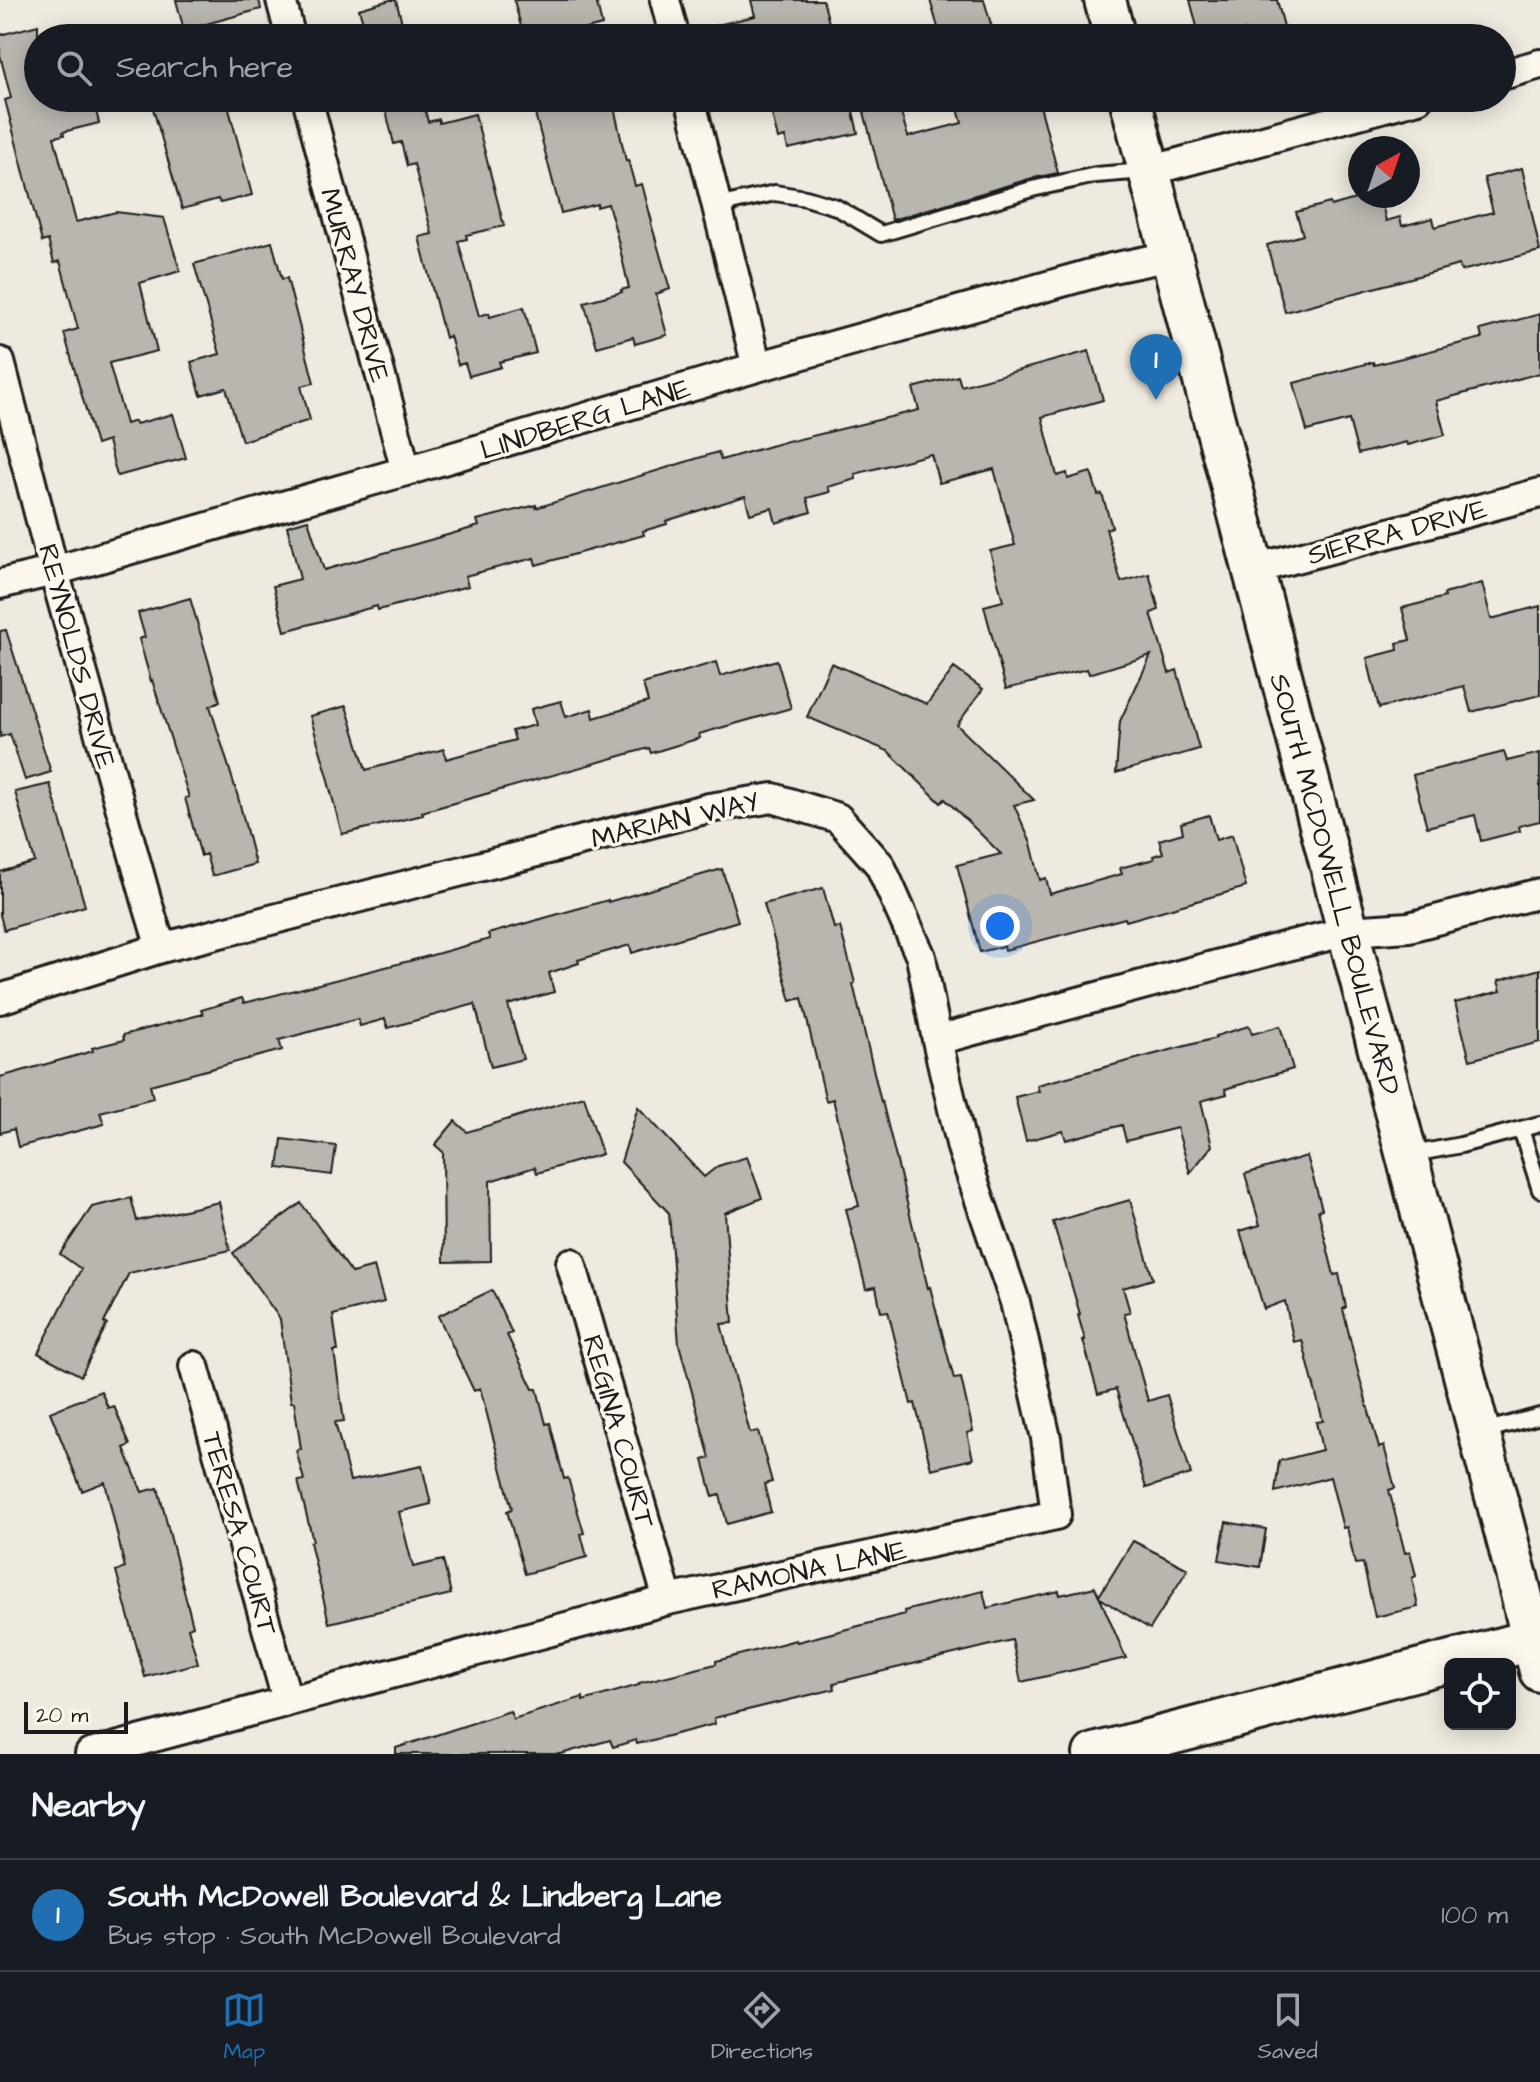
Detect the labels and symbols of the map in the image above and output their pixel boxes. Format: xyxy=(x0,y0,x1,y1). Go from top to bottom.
north arrow xyxy=(1348,136,1420,208)
street label: MURRAY DRIVE xyxy=(310,184,399,387)
pin: 1 xyxy=(1130,334,1182,400)
street label: LINDBERG LANE xyxy=(476,369,696,470)
street label: SIERRA DRIVE xyxy=(1303,490,1492,575)
street label: REYNOLDS DRIVE xyxy=(28,540,125,773)
street label: SOUTH MCDOWELL BOULEVARD xyxy=(1259,669,1410,1099)
street label: MARIAN WAY xyxy=(588,782,763,859)
your location xyxy=(980,906,1020,946)
street label: REGINA COURT xyxy=(572,1331,665,1533)
street label: TERESA COURT xyxy=(192,1427,287,1640)
street label: RAMONA LANE xyxy=(708,1531,911,1610)
scale bar xyxy=(24,1698,128,1734)

